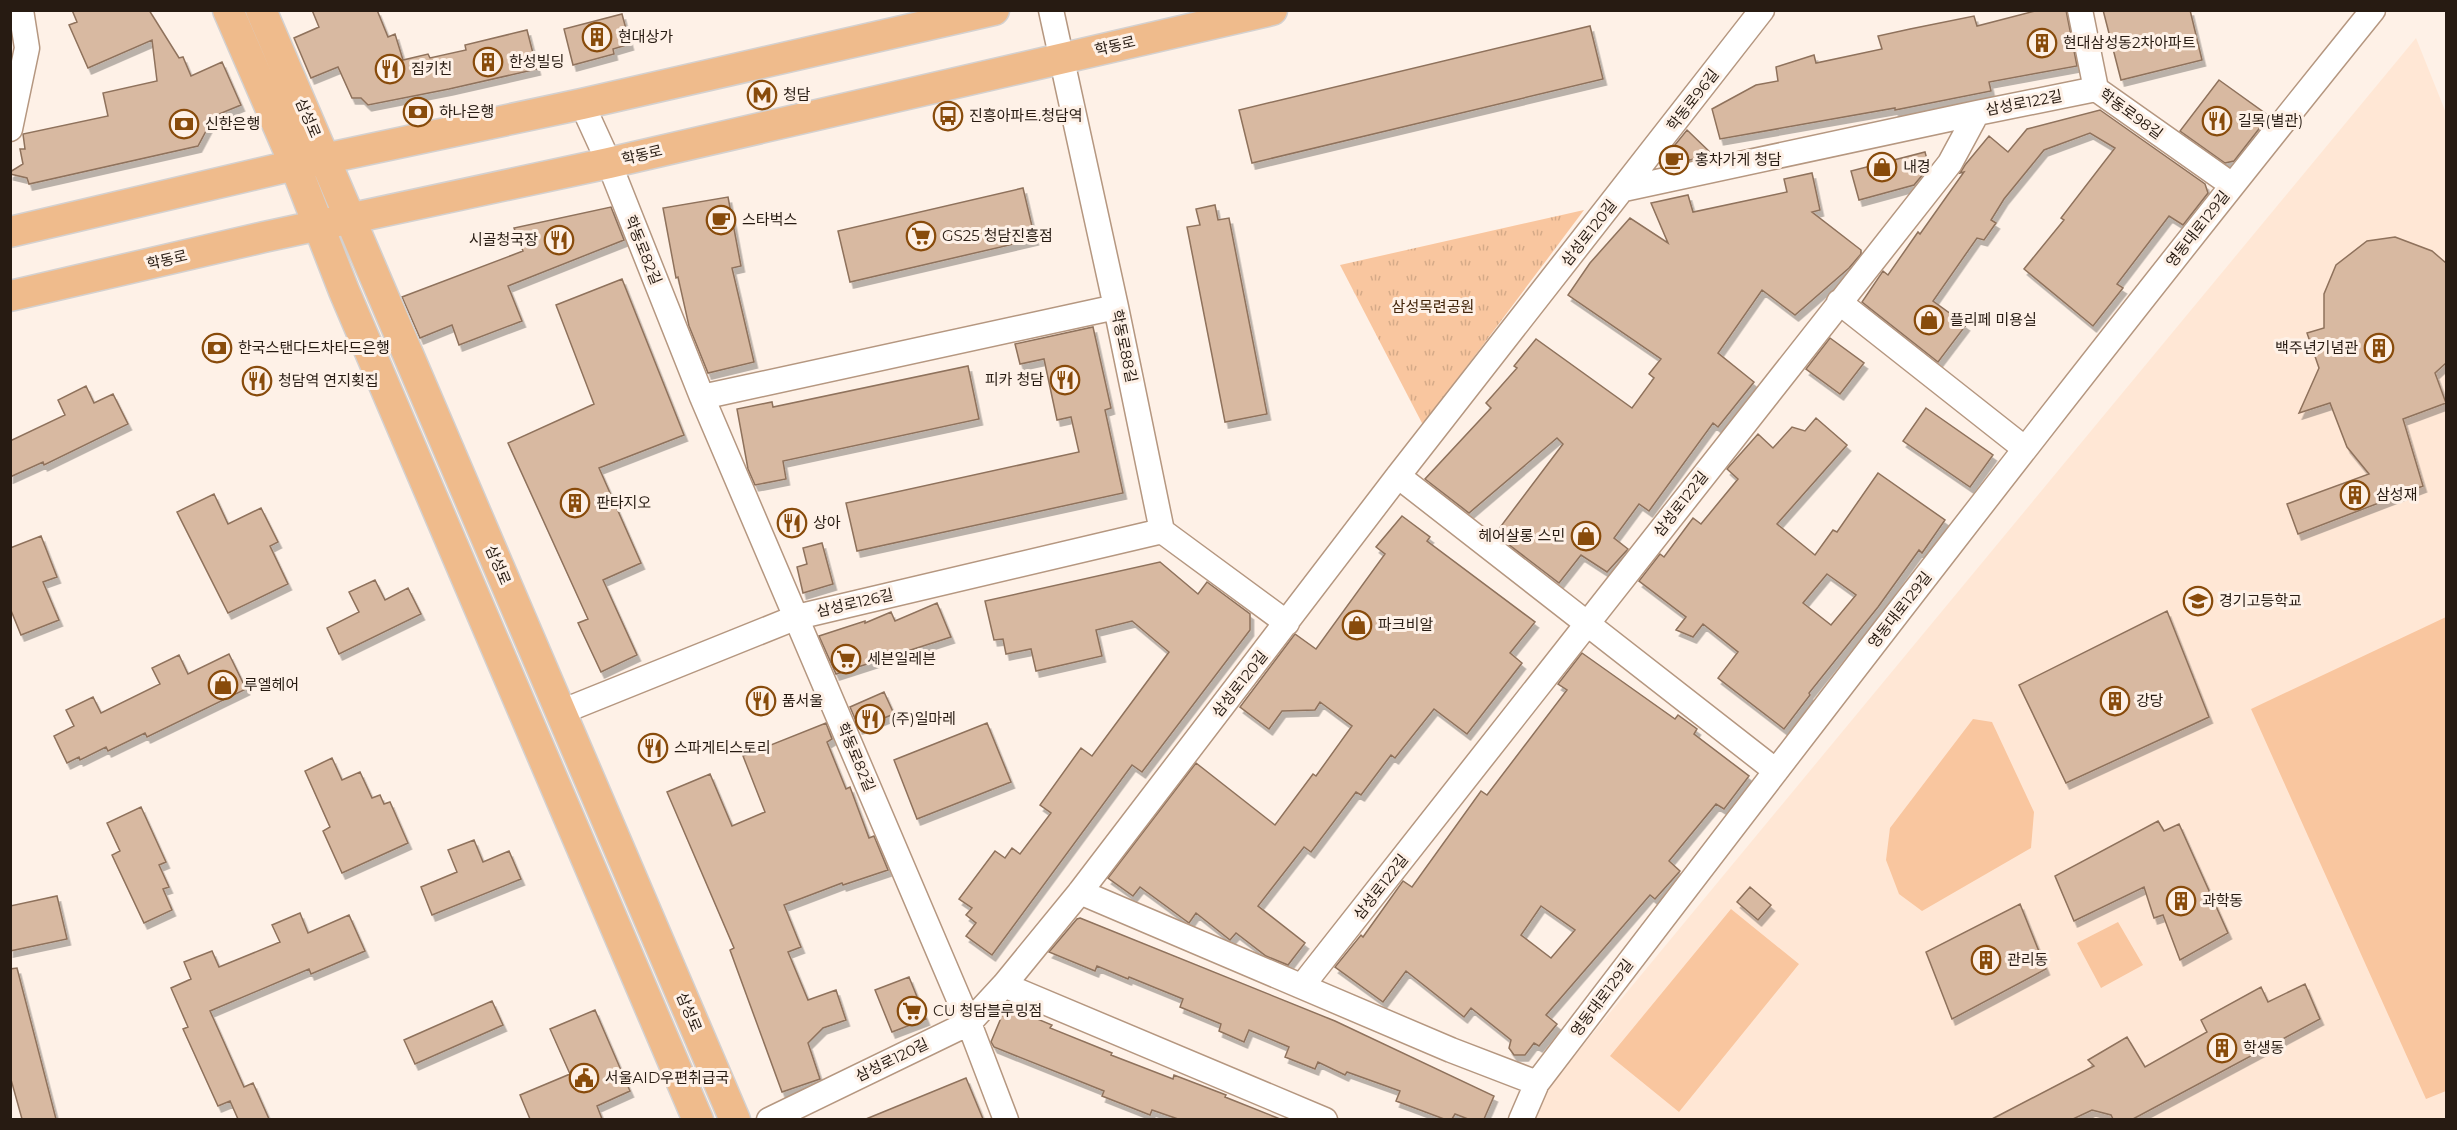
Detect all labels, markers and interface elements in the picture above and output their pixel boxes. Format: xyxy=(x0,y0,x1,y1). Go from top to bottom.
building icon: 현대상가 xyxy=(581,21,613,53)
place label: 현대상가 xyxy=(618,27,673,46)
building icon: 현대삼성동2차아파트 xyxy=(2026,27,2058,59)
street label: 학동로 xyxy=(1093,32,1137,59)
place label: 현대삼성동2차아파트 xyxy=(2063,33,2196,52)
building icon: 한성빌딩 xyxy=(472,46,504,78)
place label: 한성빌딩 xyxy=(509,52,564,71)
restaurant icon: 짐키친 xyxy=(374,53,406,85)
place label: 짐키친 xyxy=(411,59,452,78)
street label: 학동로96길 xyxy=(1662,65,1723,134)
metro station icon: 청담 xyxy=(746,79,778,111)
street label: 학동로98길 xyxy=(2096,84,2167,143)
place label: 청담 xyxy=(783,85,811,104)
street label: 삼성로122길 xyxy=(1984,86,2064,119)
street label: 삼성로 xyxy=(292,95,325,141)
bank icon: 하나은행 xyxy=(402,96,434,128)
bus stop icon: 진흥아파트.청담역 xyxy=(932,100,964,132)
place label: 하나은행 xyxy=(439,102,494,121)
restaurant icon: 길목(별관) xyxy=(2201,105,2233,137)
place label: 진흥아파트.청담역 xyxy=(969,106,1083,125)
bank icon: 신한은행 xyxy=(168,108,200,140)
place label: 길목(별관) xyxy=(2238,111,2303,130)
place label: 신한은행 xyxy=(205,114,260,133)
street label: 학동로 xyxy=(620,141,664,168)
cafe icon: 홍차가게 청담 xyxy=(1658,144,1690,176)
place label: 홍차가게 청담 xyxy=(1695,150,1782,169)
shop icon: 내경 xyxy=(1866,151,1898,183)
place label: 내경 xyxy=(1903,157,1931,176)
street label: 영동대로129길 xyxy=(2162,187,2233,271)
street label: 삼성로120길 xyxy=(1557,196,1620,270)
cafe icon: 스타벅스 xyxy=(705,204,737,236)
place label: 스타벅스 xyxy=(742,210,797,229)
street label: 학동로82길 xyxy=(621,212,666,287)
supermarket icon: GS25 청담진흥점 xyxy=(905,220,937,252)
restaurant icon: 시골청국장 xyxy=(543,224,575,256)
place label: GS25 청담진흥점 xyxy=(942,226,1053,245)
place label: 시골청국장 xyxy=(469,230,538,249)
street label: 학동로 xyxy=(145,246,189,273)
park label: 삼성목련공원 xyxy=(1392,297,1474,316)
shop icon: 플리페 미용실 xyxy=(1913,304,1945,336)
street label: 학동로88길 xyxy=(1107,308,1142,384)
place label: 플리페 미용실 xyxy=(1950,310,2037,329)
bank icon: 한국스탠다드차타드은행 xyxy=(201,332,233,364)
building icon: 백주년기념관 xyxy=(2363,332,2395,364)
place label: 한국스탠다드차타드은행 xyxy=(238,338,390,357)
place label: 백주년기념관 xyxy=(2275,338,2358,357)
restaurant icon: 피카 청담 xyxy=(1049,364,1081,396)
restaurant icon: 청담역 연지횟집 xyxy=(241,365,273,397)
place label: 피카 청담 xyxy=(985,370,1044,389)
place label: 청담역 연지횟집 xyxy=(278,371,379,390)
street label: 삼성로122길 xyxy=(1649,467,1712,540)
building icon: 삼성재 xyxy=(2339,479,2371,511)
place label: 삼성재 xyxy=(2376,485,2417,504)
building icon: 판타지오 xyxy=(559,487,591,519)
place label: 판타지오 xyxy=(596,493,651,512)
restaurant icon: 상아 xyxy=(776,507,808,539)
place label: 상아 xyxy=(813,513,841,532)
shop icon: 헤어살롱 스민 xyxy=(1570,520,1602,552)
place label: 헤어살롱 스민 xyxy=(1478,526,1565,545)
street label: 삼성로 xyxy=(482,542,515,588)
street label: 영동대로129길 xyxy=(1864,568,1935,652)
street label: 삼성로126길 xyxy=(815,584,895,621)
school or university icon: 경기고등학교 xyxy=(2182,585,2214,617)
place label: 경기고등학교 xyxy=(2219,591,2302,610)
shop icon: 파크비알 xyxy=(1341,609,1373,641)
place label: 파크비알 xyxy=(1378,615,1433,634)
supermarket icon: 세븐일레븐 xyxy=(830,643,862,675)
street label: 삼성로120길 xyxy=(1208,647,1271,721)
place label: 세븐일레븐 xyxy=(867,649,936,668)
shop icon: 루엘헤어 xyxy=(207,669,239,701)
place label: 루엘헤어 xyxy=(244,675,299,694)
restaurant icon: 품서울 xyxy=(745,685,777,717)
building icon: 강당 xyxy=(2099,685,2131,717)
place label: 품서울 xyxy=(782,691,823,710)
place label: 강당 xyxy=(2136,691,2164,710)
restaurant icon: (주)일마레 xyxy=(854,703,886,735)
place label: (주)일마레 xyxy=(891,709,956,728)
street label: 학동로82길 xyxy=(833,719,880,794)
restaurant icon: 스파게티스토리 xyxy=(637,732,669,764)
place label: 스파게티스토리 xyxy=(674,738,771,757)
street label: 삼성로122길 xyxy=(1349,850,1412,923)
building icon: 과학동 xyxy=(2165,885,2197,917)
place label: 과학동 xyxy=(2202,891,2243,910)
building icon: 관리동 xyxy=(1970,944,2002,976)
place label: 관리동 xyxy=(2007,950,2048,969)
street label: 영동대로129길 xyxy=(1566,955,1637,1040)
street label: 삼성로 xyxy=(673,989,706,1035)
supermarket icon: CU 청담블루밍점 xyxy=(896,995,928,1027)
place label: CU 청담블루밍점 xyxy=(933,1001,1042,1020)
building icon: 학생동 xyxy=(2206,1032,2238,1064)
street label: 삼성로120길 xyxy=(852,1034,931,1085)
place label: 학생동 xyxy=(2243,1038,2284,1057)
public building icon: 서울AID우편취급국 xyxy=(568,1062,600,1094)
place label: 서울AID우편취급국 xyxy=(605,1068,729,1087)

